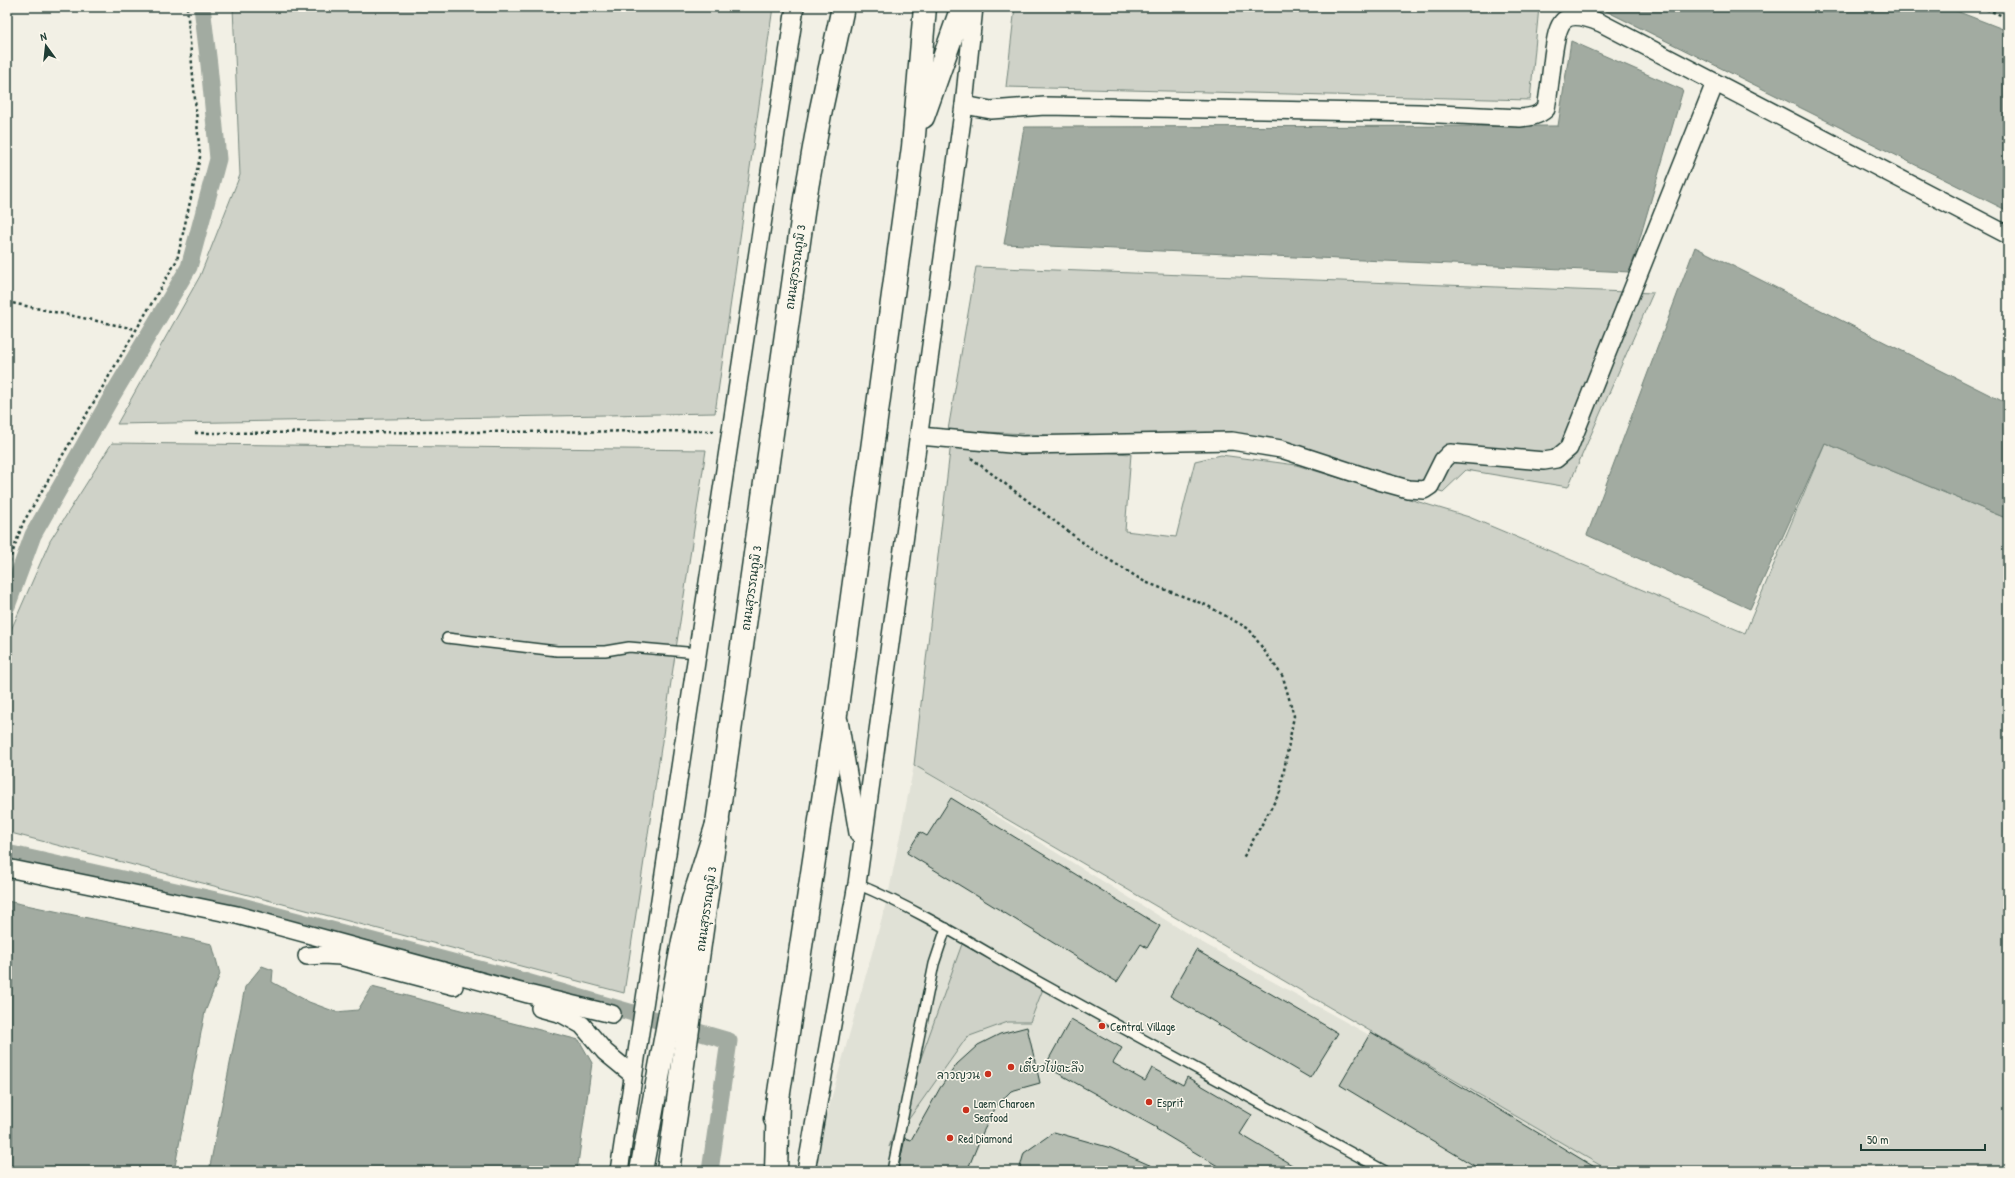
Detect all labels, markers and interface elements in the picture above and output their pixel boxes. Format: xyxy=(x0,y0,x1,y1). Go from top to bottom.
north arrow xyxy=(26,26,66,66)
text: N xyxy=(39,29,48,44)
street label: ถนนสุวรรณภูมิ 3 xyxy=(781,224,810,311)
street label: ถนนสุวรรณภูมิ 3 xyxy=(737,545,766,632)
street label: ถนนสุวรรณภูมิ 3 xyxy=(692,866,721,953)
place label: Central Village xyxy=(1110,1018,1176,1035)
marker: Central Village xyxy=(1097,1021,1107,1031)
place label: เตี๋ยวไข่ตะลึง xyxy=(1019,1056,1084,1076)
marker: เตี๋ยวไข่ตะลึง xyxy=(1006,1062,1016,1072)
place label: ลาวญวน xyxy=(937,1066,980,1083)
marker: ลาวญวน xyxy=(983,1069,993,1079)
place label: Esprit xyxy=(1157,1094,1184,1111)
place label: Laem Charoen Seafood xyxy=(974,1095,1035,1126)
marker: Esprit xyxy=(1144,1097,1154,1107)
marker: Laem Charoen Seafood xyxy=(961,1105,971,1115)
scale bar xyxy=(1861,1126,1985,1152)
place label: Red Diamond xyxy=(958,1130,1012,1147)
text: 50 m xyxy=(1867,1131,1888,1148)
marker: Red Diamond xyxy=(945,1133,955,1143)

